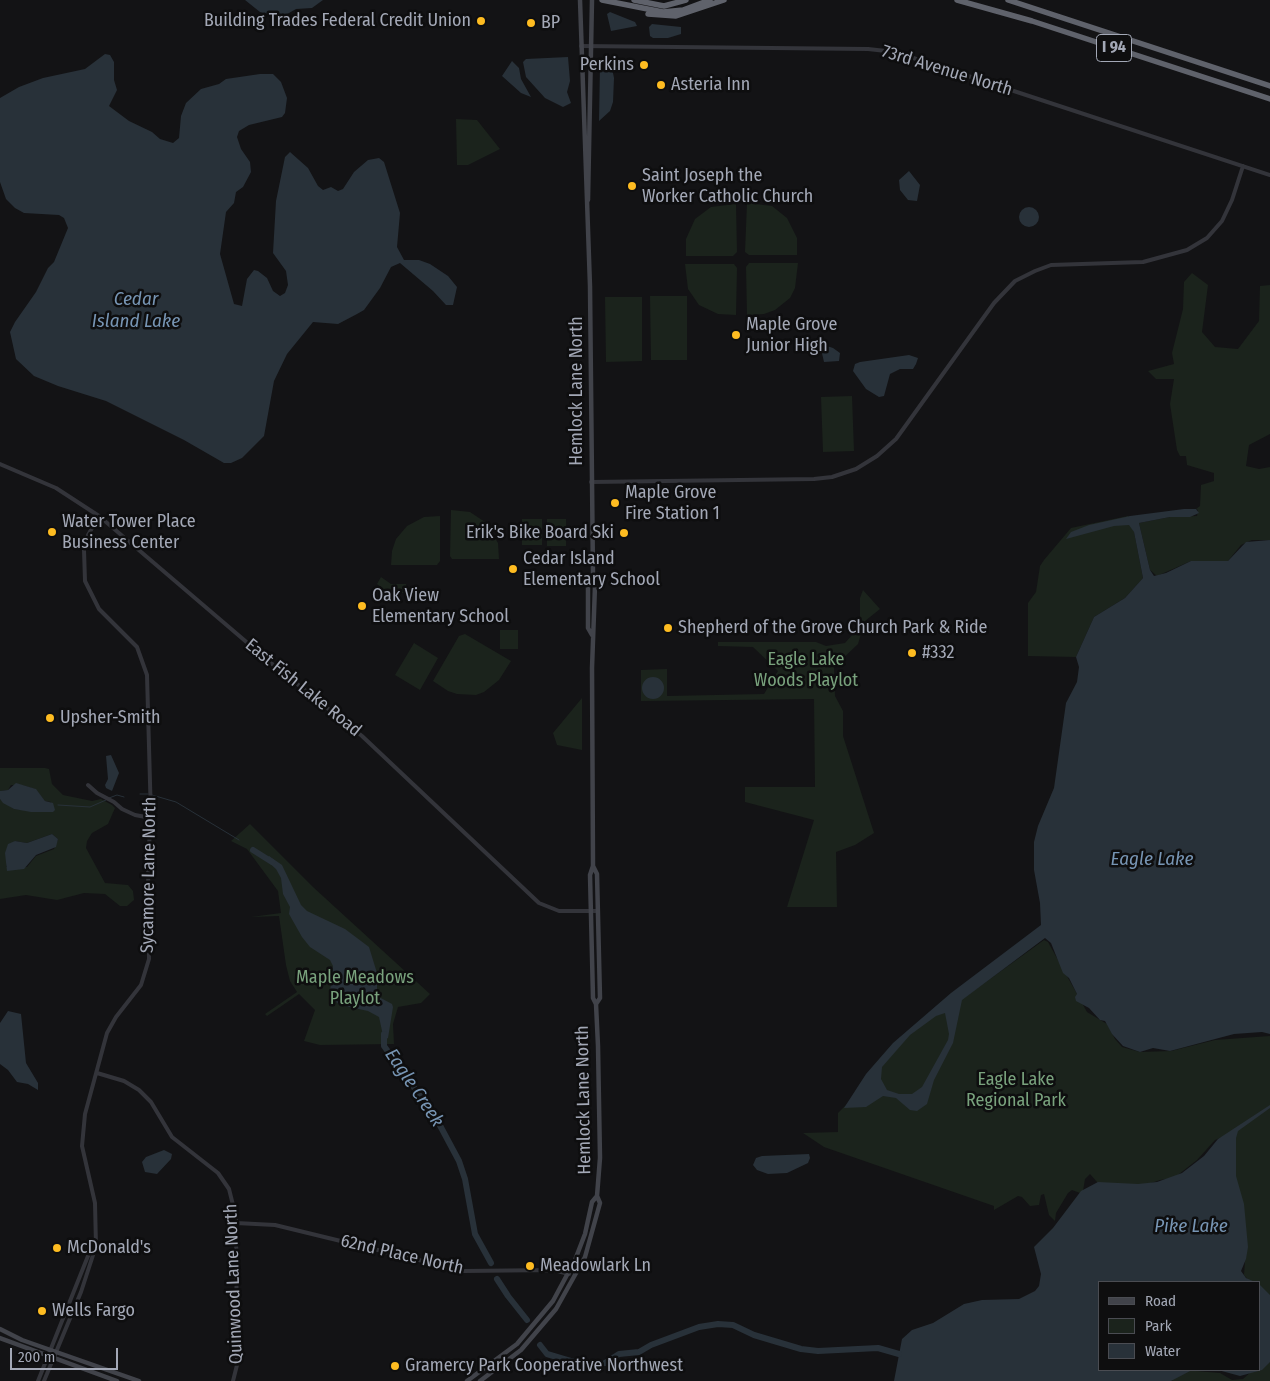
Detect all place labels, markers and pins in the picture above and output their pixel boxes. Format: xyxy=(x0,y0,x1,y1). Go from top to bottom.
place label: Building Trades Federal Credit Union xyxy=(204,10,471,32)
place label: BP xyxy=(541,12,560,34)
marker: Building Trades Federal Credit Union xyxy=(475,15,487,27)
marker: BP xyxy=(525,17,537,29)
place label: Perkins xyxy=(580,54,634,76)
marker: Perkins xyxy=(638,59,650,71)
place label: Asteria Inn xyxy=(671,74,750,96)
marker: Asteria Inn xyxy=(655,79,667,91)
place label: Saint Joseph the Worker Catholic Church xyxy=(642,165,813,208)
marker: Saint Joseph the Worker Catholic Church xyxy=(626,180,638,192)
place label: Maple Grove Junior High xyxy=(746,314,837,356)
marker: Maple Grove Junior High xyxy=(730,329,742,341)
place label: Maple Grove Fire Station 1 xyxy=(625,482,720,524)
marker: Maple Grove Fire Station 1 xyxy=(609,497,621,509)
place label: Water Tower Place Business Center xyxy=(62,511,196,554)
place label: Erik's Bike Board Ski xyxy=(466,522,614,544)
marker: Water Tower Place Business Center xyxy=(46,526,58,538)
marker: Erik's Bike Board Ski xyxy=(618,527,630,539)
place label: Cedar Island Elementary School xyxy=(523,548,660,590)
marker: Cedar Island Elementary School xyxy=(507,563,519,575)
place label: Oak View Elementary School xyxy=(372,585,509,628)
marker: Oak View Elementary School xyxy=(356,600,368,612)
place label: Shepherd of the Grove Church Park & Ride xyxy=(678,617,988,639)
marker: Shepherd of the Grove Church Park & Ride xyxy=(662,622,674,634)
place label: #332 xyxy=(922,642,954,664)
marker: #332 xyxy=(906,647,918,659)
place label: Upsher-Smith xyxy=(60,707,161,729)
marker: Upsher-Smith xyxy=(44,712,56,724)
place label: McDonald's xyxy=(67,1237,151,1259)
marker: McDonald's xyxy=(51,1242,63,1254)
place label: Meadowlark Ln xyxy=(540,1255,651,1277)
marker: Meadowlark Ln xyxy=(524,1260,536,1272)
place label: Wells Fargo xyxy=(52,1300,135,1322)
marker: Wells Fargo xyxy=(36,1305,48,1317)
place label: Gramercy Park Cooperative Northwest xyxy=(405,1355,683,1377)
marker: Gramercy Park Cooperative Northwest xyxy=(389,1360,401,1372)

